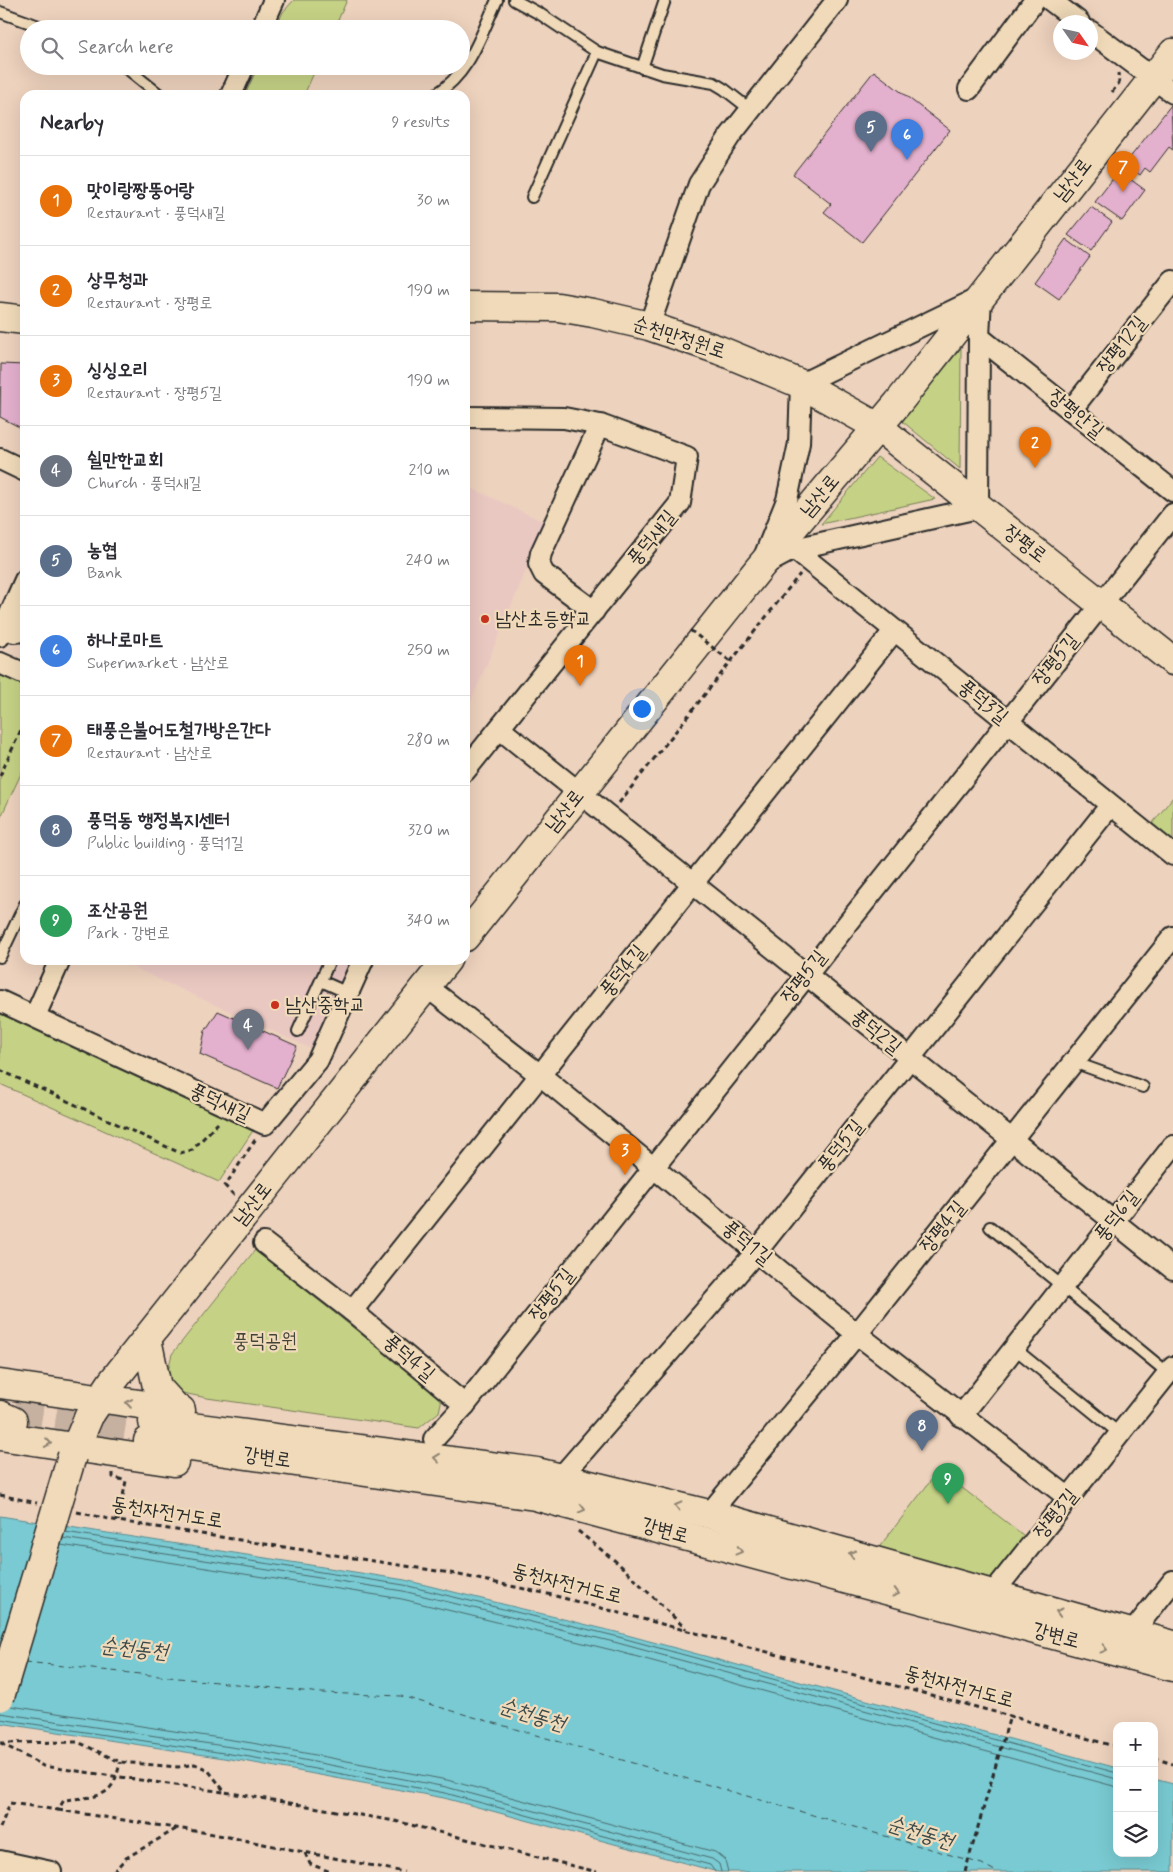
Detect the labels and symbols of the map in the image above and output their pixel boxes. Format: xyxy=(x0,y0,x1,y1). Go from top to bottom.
north arrow xyxy=(1053,15,1098,60)
pin: 5 xyxy=(855,111,887,152)
pin: 6 xyxy=(891,119,923,160)
pin: 7 xyxy=(1107,151,1139,192)
street label: 남산로 xyxy=(1047,153,1099,207)
street label: 순천만정원로 xyxy=(629,310,729,366)
street label: 장평12길 xyxy=(1091,310,1153,380)
street label: 장평안길 xyxy=(1042,383,1110,445)
pin: 2 xyxy=(1019,427,1051,468)
street label: 남산로 xyxy=(794,469,846,523)
street label: 풍덕새길 xyxy=(621,504,683,572)
street label: 장평로 xyxy=(998,518,1052,570)
place label: 남산초등학교 xyxy=(495,606,592,633)
marker: 남산초등학교 xyxy=(479,613,491,625)
street label: 장평5길 xyxy=(1027,628,1085,692)
pin: 1 xyxy=(564,645,596,686)
street label: 풍덕3길 xyxy=(952,673,1014,731)
your location xyxy=(629,696,655,722)
street label: 남산로 xyxy=(539,784,591,838)
street label: 풍덕4길 xyxy=(594,939,652,1003)
street label: 장평5길 xyxy=(775,945,833,1009)
place label: 남산중학교 xyxy=(285,992,365,1019)
marker: 남산중학교 xyxy=(269,999,281,1011)
street label: 풍덕2길 xyxy=(845,1003,907,1061)
pin: 4 xyxy=(232,1009,264,1050)
street label: 풍덕새길 xyxy=(185,1077,255,1129)
street label: 풍덕5길 xyxy=(812,1114,870,1178)
pin: 3 xyxy=(609,1134,641,1175)
street label: 남산로 xyxy=(227,1177,279,1231)
street label: 풍덕6길 xyxy=(1088,1185,1146,1247)
street label: 장평4길 xyxy=(914,1195,972,1259)
street label: 풍덕1길 xyxy=(716,1214,778,1272)
street label: 장평5길 xyxy=(523,1263,581,1327)
park label: 풍덕공원 xyxy=(233,1328,297,1355)
street label: 풍덕4길 xyxy=(377,1328,441,1388)
one-way arrow xyxy=(124,1398,132,1409)
pin: 8 xyxy=(906,1410,938,1451)
one-way arrow xyxy=(45,1437,53,1448)
street label: 강변로 xyxy=(241,1441,293,1475)
one-way arrow xyxy=(432,1454,441,1464)
pin: 9 xyxy=(932,1463,964,1504)
street label: 장평3길 xyxy=(1027,1483,1085,1545)
street label: 동천자전거도로 xyxy=(109,1491,225,1535)
one-way arrow xyxy=(675,1502,683,1512)
one-way arrow xyxy=(578,1503,586,1514)
street label: 강변로 xyxy=(638,1512,692,1550)
one-way arrow xyxy=(735,1545,743,1556)
one-way arrow xyxy=(848,1549,856,1559)
street label: 동천자전거도로 xyxy=(509,1557,625,1611)
one-way arrow xyxy=(891,1587,900,1598)
one-way arrow xyxy=(1055,1608,1063,1618)
street label: 강변로 xyxy=(1029,1617,1083,1655)
water label: 순천동천 xyxy=(99,1632,171,1667)
one-way arrow xyxy=(1099,1643,1108,1654)
street label: 동천자전거도로 xyxy=(901,1659,1017,1715)
water label: 순천동천 xyxy=(496,1692,570,1739)
water label: 순천동천 xyxy=(884,1810,958,1857)

